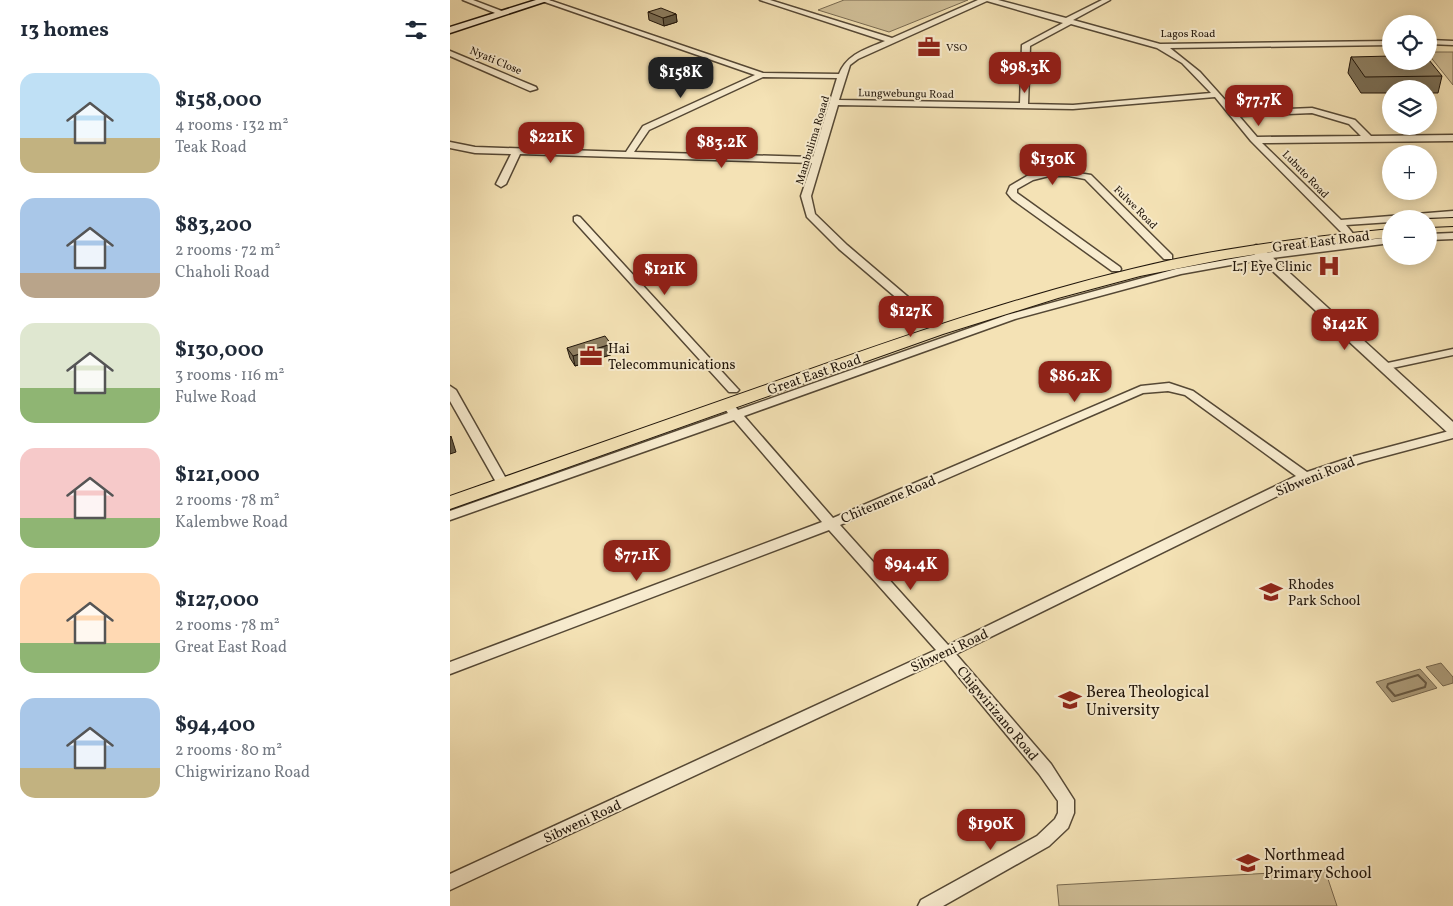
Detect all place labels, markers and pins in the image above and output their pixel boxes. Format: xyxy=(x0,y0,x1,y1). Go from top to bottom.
office icon: VSO xyxy=(916,34,942,60)
place label: VSO xyxy=(946,41,967,56)
pin: $98.3K xyxy=(984,52,1066,94)
pin: $158K xyxy=(646,56,716,99)
pin: $77.7K xyxy=(1218,84,1300,127)
pin: $221K xyxy=(516,121,586,164)
pin: $83.2K xyxy=(681,126,763,169)
pin: $130K xyxy=(1018,144,1088,186)
hospital icon: L.J Eye Clinic xyxy=(1316,253,1342,279)
pin: $121K xyxy=(630,254,700,296)
place label: L.J Eye Clinic xyxy=(1232,258,1312,277)
pin: $127K xyxy=(876,296,946,338)
pin: $142K xyxy=(1310,308,1380,351)
place label: Hai Telecommunications xyxy=(608,340,736,375)
office icon: Hai Telecommunications xyxy=(578,343,604,369)
pin: $86.2K xyxy=(1034,360,1116,403)
pin: $77.1K xyxy=(596,540,678,582)
pin: $94.4K xyxy=(870,548,952,591)
place label: Rhodes Park School xyxy=(1288,576,1360,611)
school or university icon: Rhodes Park School xyxy=(1258,579,1284,605)
place label: Berea Theological University xyxy=(1086,682,1209,722)
school or university icon: Berea Theological University xyxy=(1057,687,1083,713)
pin: $190K xyxy=(956,808,1026,851)
place label: Northmead Primary School xyxy=(1264,845,1372,885)
school or university icon: Northmead Primary School xyxy=(1235,850,1261,876)

